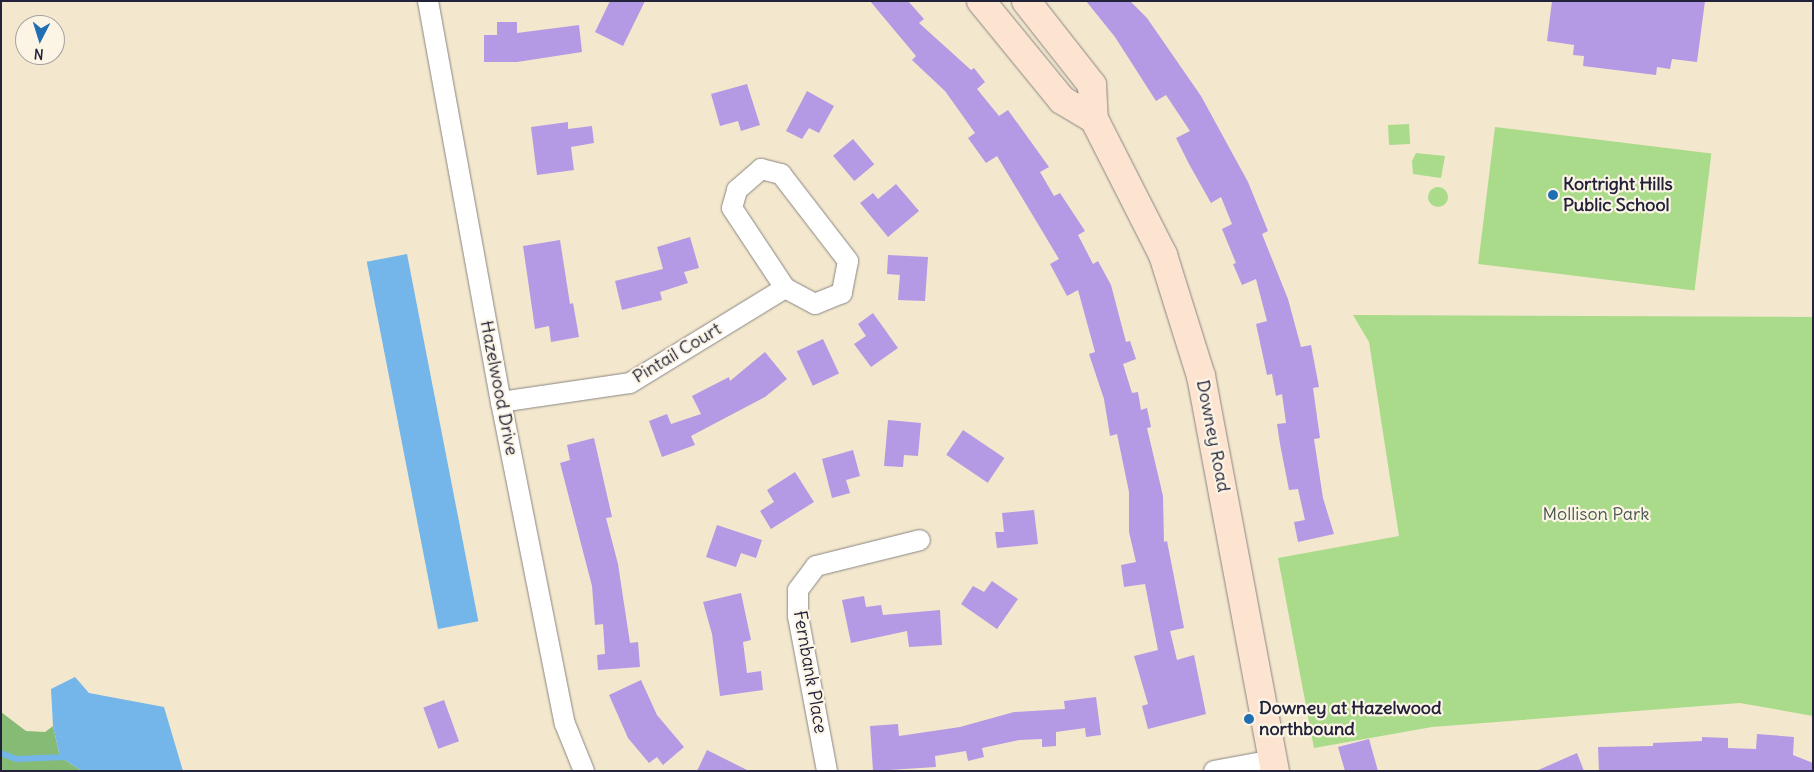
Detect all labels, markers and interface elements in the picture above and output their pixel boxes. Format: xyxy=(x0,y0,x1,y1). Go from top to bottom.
north arrow xyxy=(15,15,65,65)
text: N xyxy=(33,45,44,63)
place label: Kortright Hills Public School xyxy=(1563,174,1673,216)
marker: Kortright Hills Public School xyxy=(1547,189,1559,201)
street label: Pintail Court xyxy=(629,318,725,388)
street label: Hazelwood Drive xyxy=(475,319,523,457)
street label: Downey Road xyxy=(1192,378,1234,494)
park label: Mollison Park xyxy=(1543,503,1649,525)
street label: Fernbank Place xyxy=(789,609,831,735)
place label: Downey at Hazelwood northbound xyxy=(1259,698,1441,741)
marker: Downey at Hazelwood northbound xyxy=(1243,713,1255,725)

